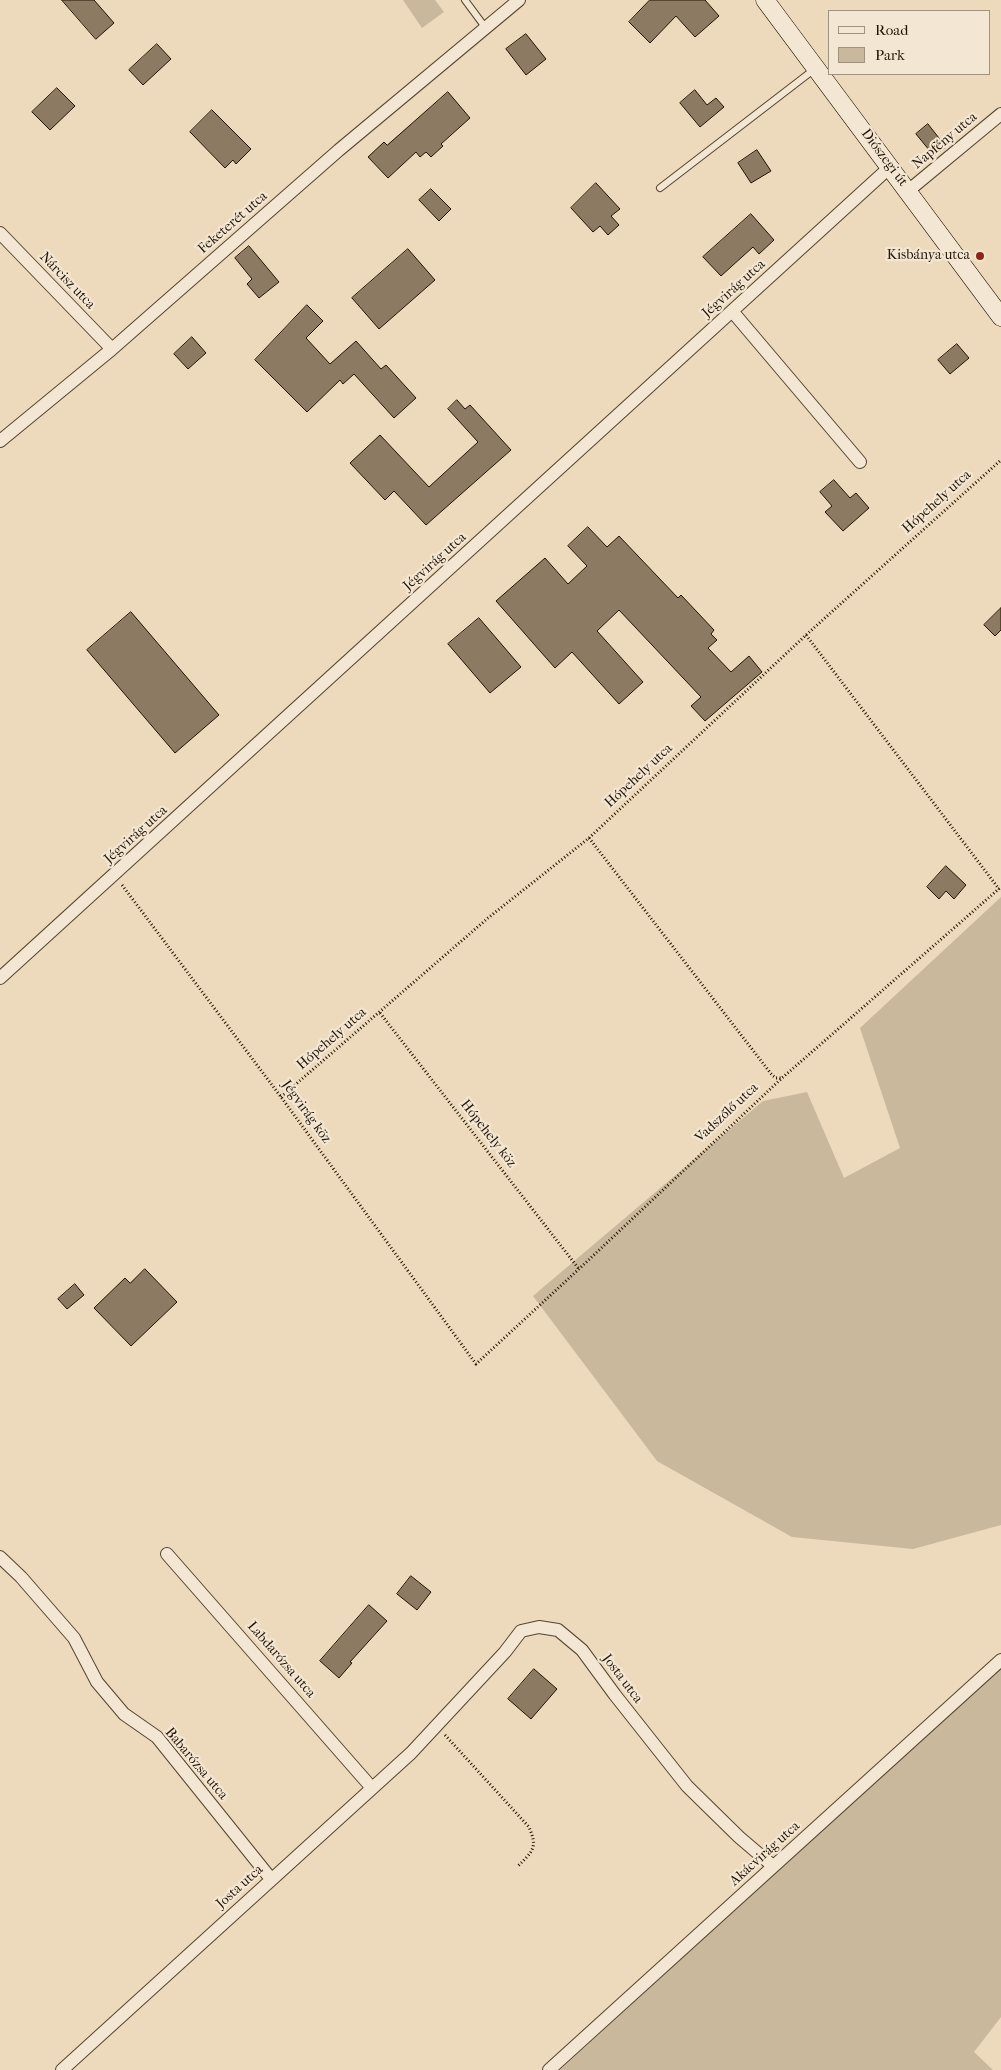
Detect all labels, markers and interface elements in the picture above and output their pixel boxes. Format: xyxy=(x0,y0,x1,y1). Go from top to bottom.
legend xyxy=(828,10,991,75)
text: Road xyxy=(875,21,908,39)
text: Park xyxy=(875,46,905,64)
street label: Napfény utca xyxy=(909,109,981,173)
street label: Diószegi út xyxy=(857,126,911,190)
street label: Feketerét utca xyxy=(195,188,271,258)
place label: Kisbánya utca xyxy=(887,248,970,264)
street label: Nárcisz utca xyxy=(36,249,98,313)
marker: Kisbánya utca xyxy=(974,250,986,262)
street label: Jégvirág utca xyxy=(699,256,769,322)
street label: Hópehely utca xyxy=(899,467,975,537)
street label: Jégvirág utca xyxy=(400,529,470,595)
street label: Hópehely utca xyxy=(602,740,676,812)
street label: Jégvirág utca xyxy=(101,802,171,868)
street label: Hópehely utca xyxy=(294,1004,370,1074)
street label: Jégvirág köz xyxy=(278,1077,334,1147)
street label: Vadszőlő utca xyxy=(692,1080,762,1146)
street label: Hópehely köz xyxy=(456,1097,520,1171)
street label: Labdarózsa utca xyxy=(243,1618,319,1702)
street label: Josta utca xyxy=(598,1651,646,1707)
street label: Babarózsa utca xyxy=(161,1725,231,1803)
street label: Akácvirág utca xyxy=(727,1818,803,1890)
street label: Josta utca xyxy=(213,1862,267,1912)

